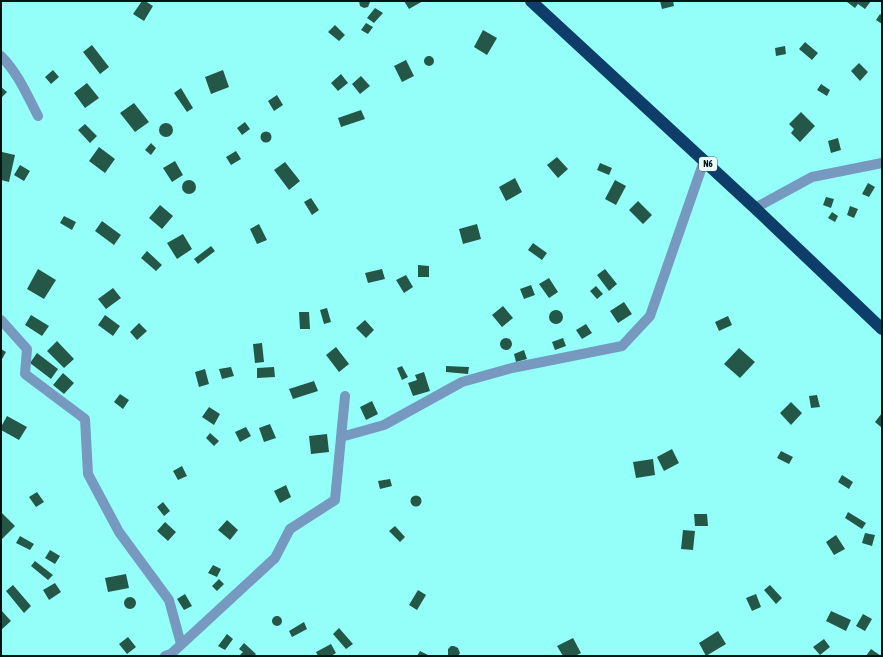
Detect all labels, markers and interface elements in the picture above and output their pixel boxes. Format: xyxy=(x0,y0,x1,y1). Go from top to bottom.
road number: N6 xyxy=(699,157,717,171)

